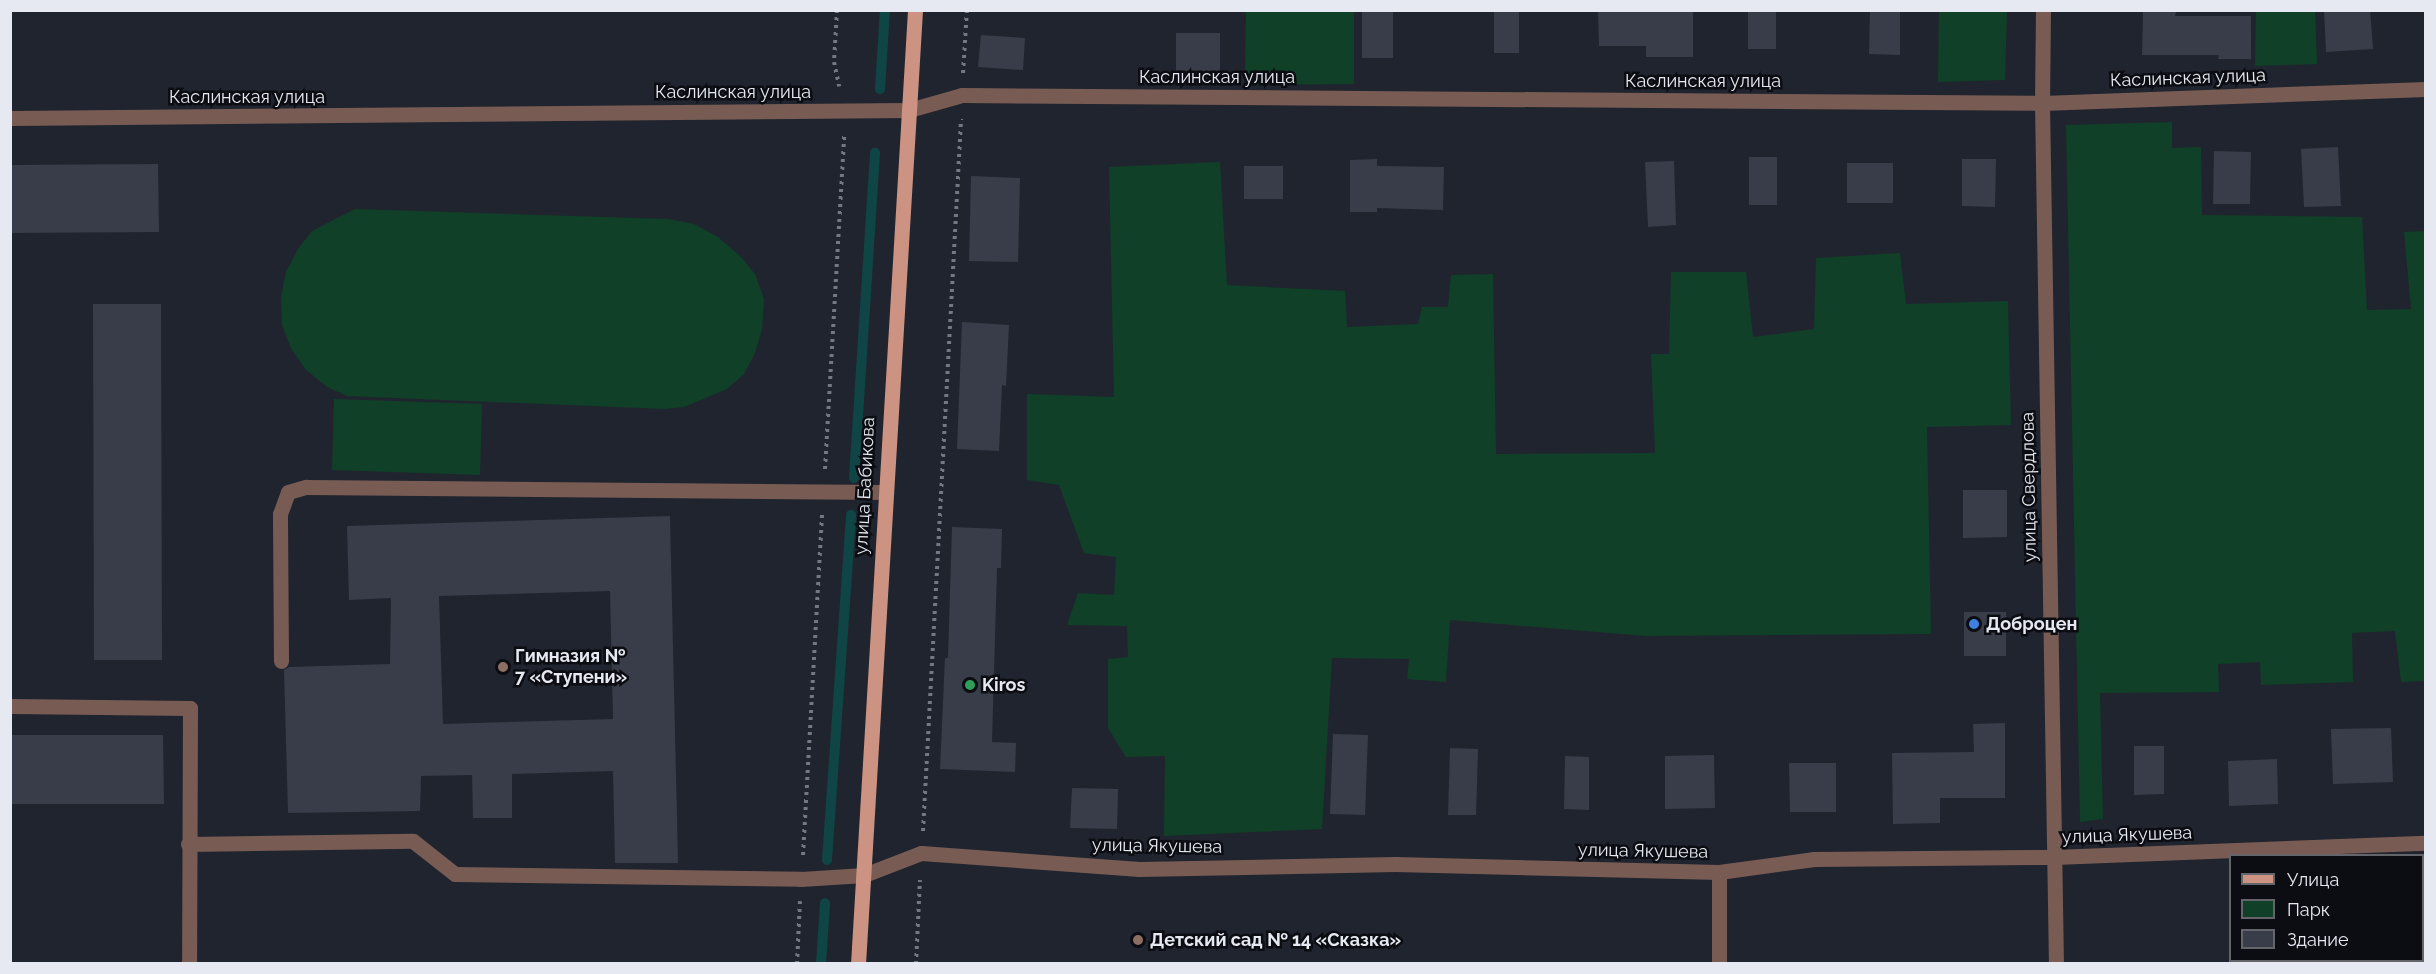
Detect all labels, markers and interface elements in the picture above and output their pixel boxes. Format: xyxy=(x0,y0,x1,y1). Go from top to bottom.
street label: Каслинская улица xyxy=(2109,64,2267,92)
street label: Каслинская улица xyxy=(1139,66,1295,88)
street label: Каслинская улица xyxy=(1625,70,1781,92)
street label: Каслинская улица xyxy=(655,81,811,103)
street label: Каслинская улица xyxy=(169,86,325,108)
street label: улица Свердлова xyxy=(2017,412,2041,562)
street label: улица Бабикова xyxy=(851,417,879,555)
place label: Доброцен xyxy=(1986,613,2077,635)
marker: Доброцен xyxy=(1967,617,1981,631)
place label: Гимназия № 7 «Ступени» xyxy=(515,646,627,688)
marker: Гимназия № 7 «Ступени» xyxy=(496,660,510,674)
place label: Kiros xyxy=(982,674,1025,696)
marker: Kiros xyxy=(963,678,977,692)
street label: улица Якушева xyxy=(2061,822,2193,848)
street label: улица Якушева xyxy=(1092,834,1222,858)
street label: улица Якушева xyxy=(1578,839,1708,863)
legend xyxy=(2229,854,2424,962)
text: Улица xyxy=(2287,869,2339,890)
text: Парк xyxy=(2287,899,2330,920)
place label: Детский сад № 14 «Сказка» xyxy=(1150,929,1401,951)
text: Здание xyxy=(2287,929,2349,950)
marker: Детский сад № 14 «Сказка» xyxy=(1131,933,1145,947)

